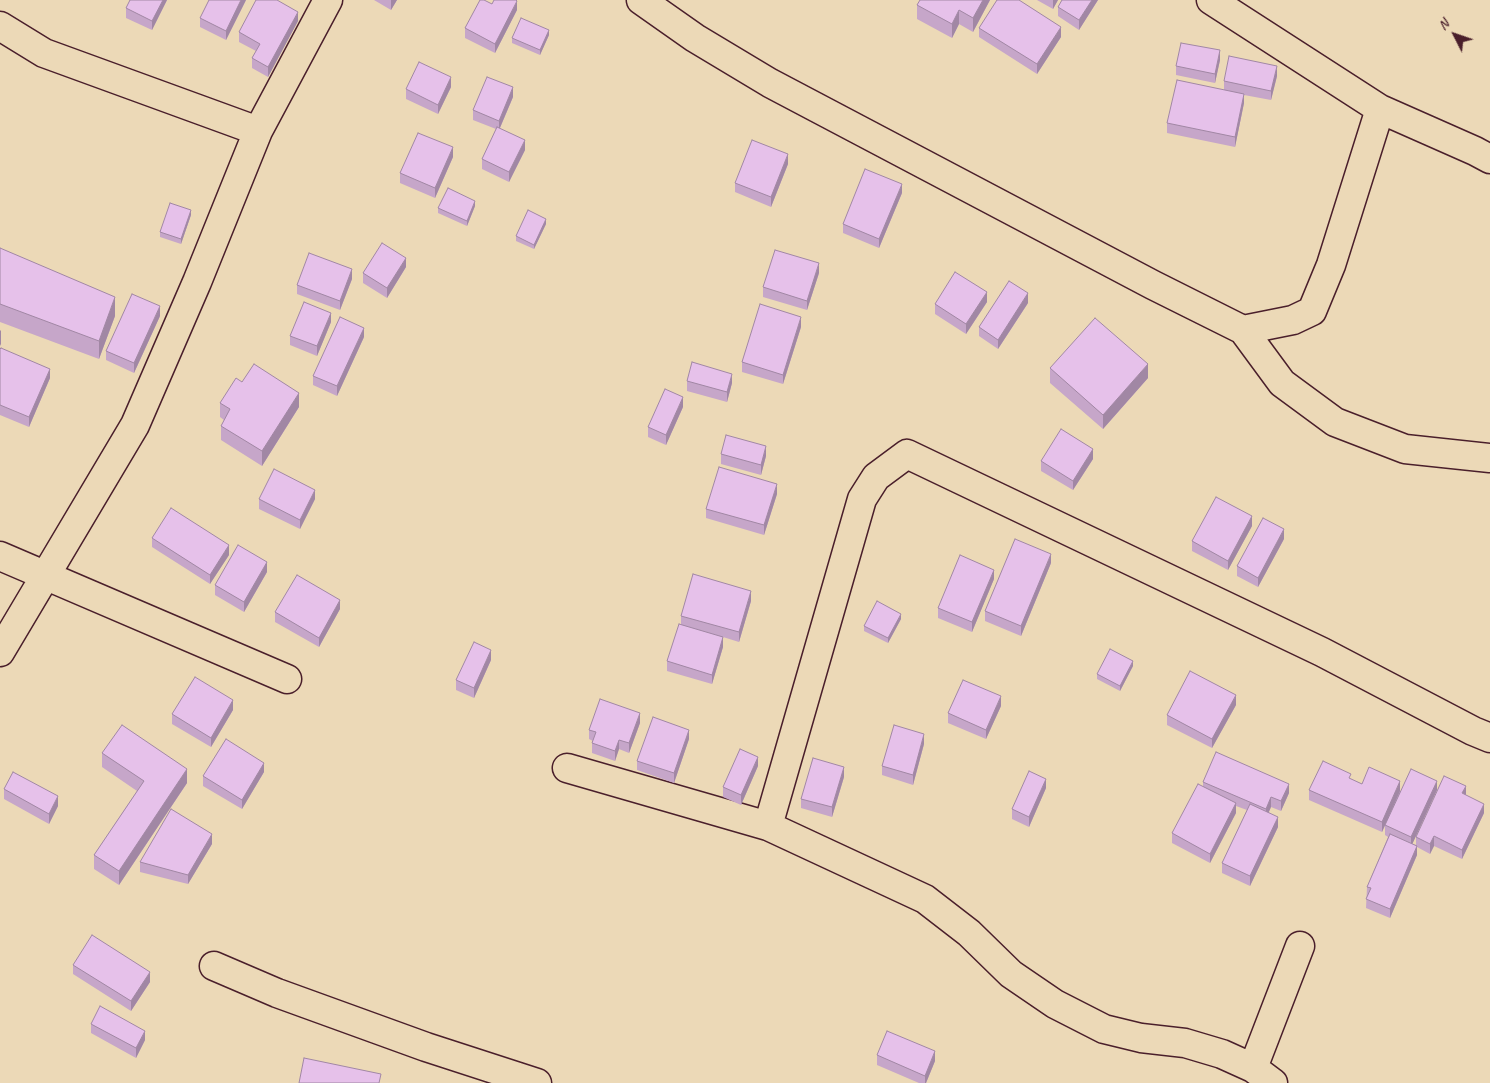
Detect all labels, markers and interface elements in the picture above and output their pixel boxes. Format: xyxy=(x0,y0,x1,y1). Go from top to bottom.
north arrow xyxy=(1430,10,1480,60)
text: N xyxy=(1434,16,1453,34)

